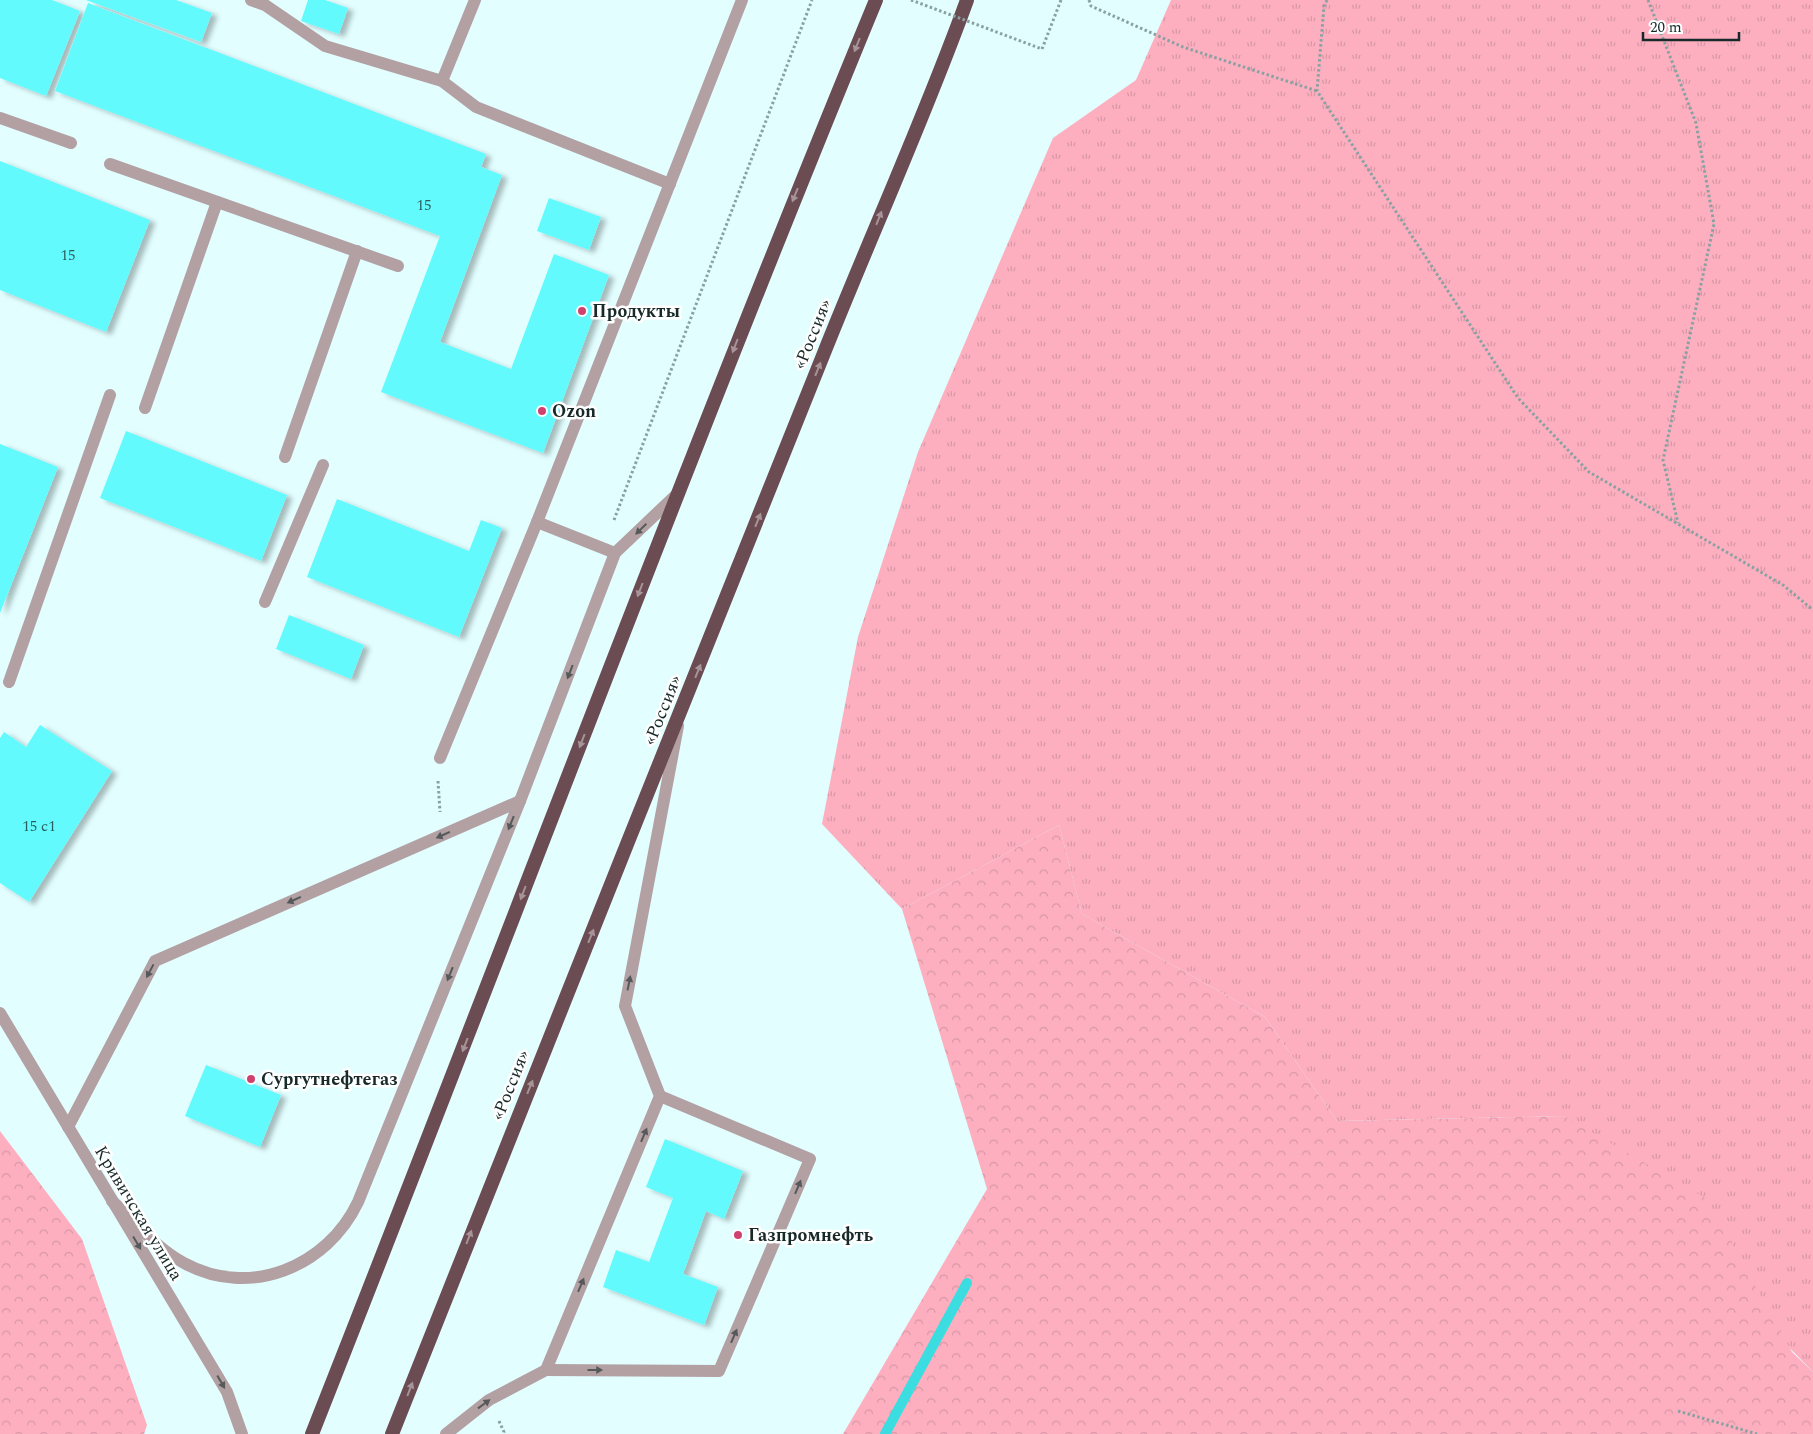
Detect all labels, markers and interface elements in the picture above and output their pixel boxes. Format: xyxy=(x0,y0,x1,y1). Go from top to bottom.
scale bar xyxy=(1643,10,1739,42)
text: 20 m xyxy=(1650,16,1682,39)
one-way arrow xyxy=(853,38,861,53)
one-way arrow xyxy=(791,188,799,202)
house number: 15 xyxy=(416,194,432,217)
one-way arrow xyxy=(875,211,883,225)
house number: 15 xyxy=(60,244,76,267)
street label: «Россия» xyxy=(786,295,839,373)
place label: Продукты xyxy=(592,298,680,325)
marker: Продукты xyxy=(576,305,588,317)
one-way arrow xyxy=(731,339,739,354)
one-way arrow xyxy=(814,361,822,376)
place label: Ozon xyxy=(552,398,596,425)
marker: Ozon xyxy=(536,405,548,417)
one-way arrow xyxy=(754,512,762,527)
one-way arrow xyxy=(636,523,648,535)
one-way arrow xyxy=(636,582,643,597)
one-way arrow xyxy=(694,663,702,678)
one-way arrow xyxy=(566,665,574,680)
street label: «Россия» xyxy=(636,671,689,749)
one-way arrow xyxy=(578,734,586,749)
house number: 15 с1 xyxy=(22,815,56,838)
one-way arrow xyxy=(507,816,515,831)
one-way arrow xyxy=(436,831,450,839)
one-way arrow xyxy=(519,886,527,900)
one-way arrow xyxy=(287,896,301,904)
one-way arrow xyxy=(587,928,595,943)
one-way arrow xyxy=(146,963,154,978)
one-way arrow xyxy=(446,967,454,982)
one-way arrow xyxy=(626,975,634,991)
one-way arrow xyxy=(461,1037,468,1052)
street label: «Россия» xyxy=(484,1046,537,1124)
place label: Сургутнефтегаз xyxy=(261,1066,397,1093)
marker: Сургутнефтегаз xyxy=(245,1073,257,1085)
one-way arrow xyxy=(526,1079,534,1094)
one-way arrow xyxy=(640,1128,648,1142)
street label: Кривичская улица xyxy=(87,1141,190,1286)
one-way arrow xyxy=(795,1180,803,1194)
place label: Газпромнефть xyxy=(748,1222,874,1249)
marker: Газпромнефть xyxy=(732,1229,744,1241)
one-way arrow xyxy=(465,1230,473,1244)
one-way arrow xyxy=(132,1236,141,1249)
one-way arrow xyxy=(578,1278,586,1292)
one-way arrow xyxy=(731,1329,739,1343)
one-way arrow xyxy=(587,1366,603,1374)
one-way arrow xyxy=(217,1375,226,1388)
one-way arrow xyxy=(406,1381,414,1396)
one-way arrow xyxy=(477,1399,490,1410)

